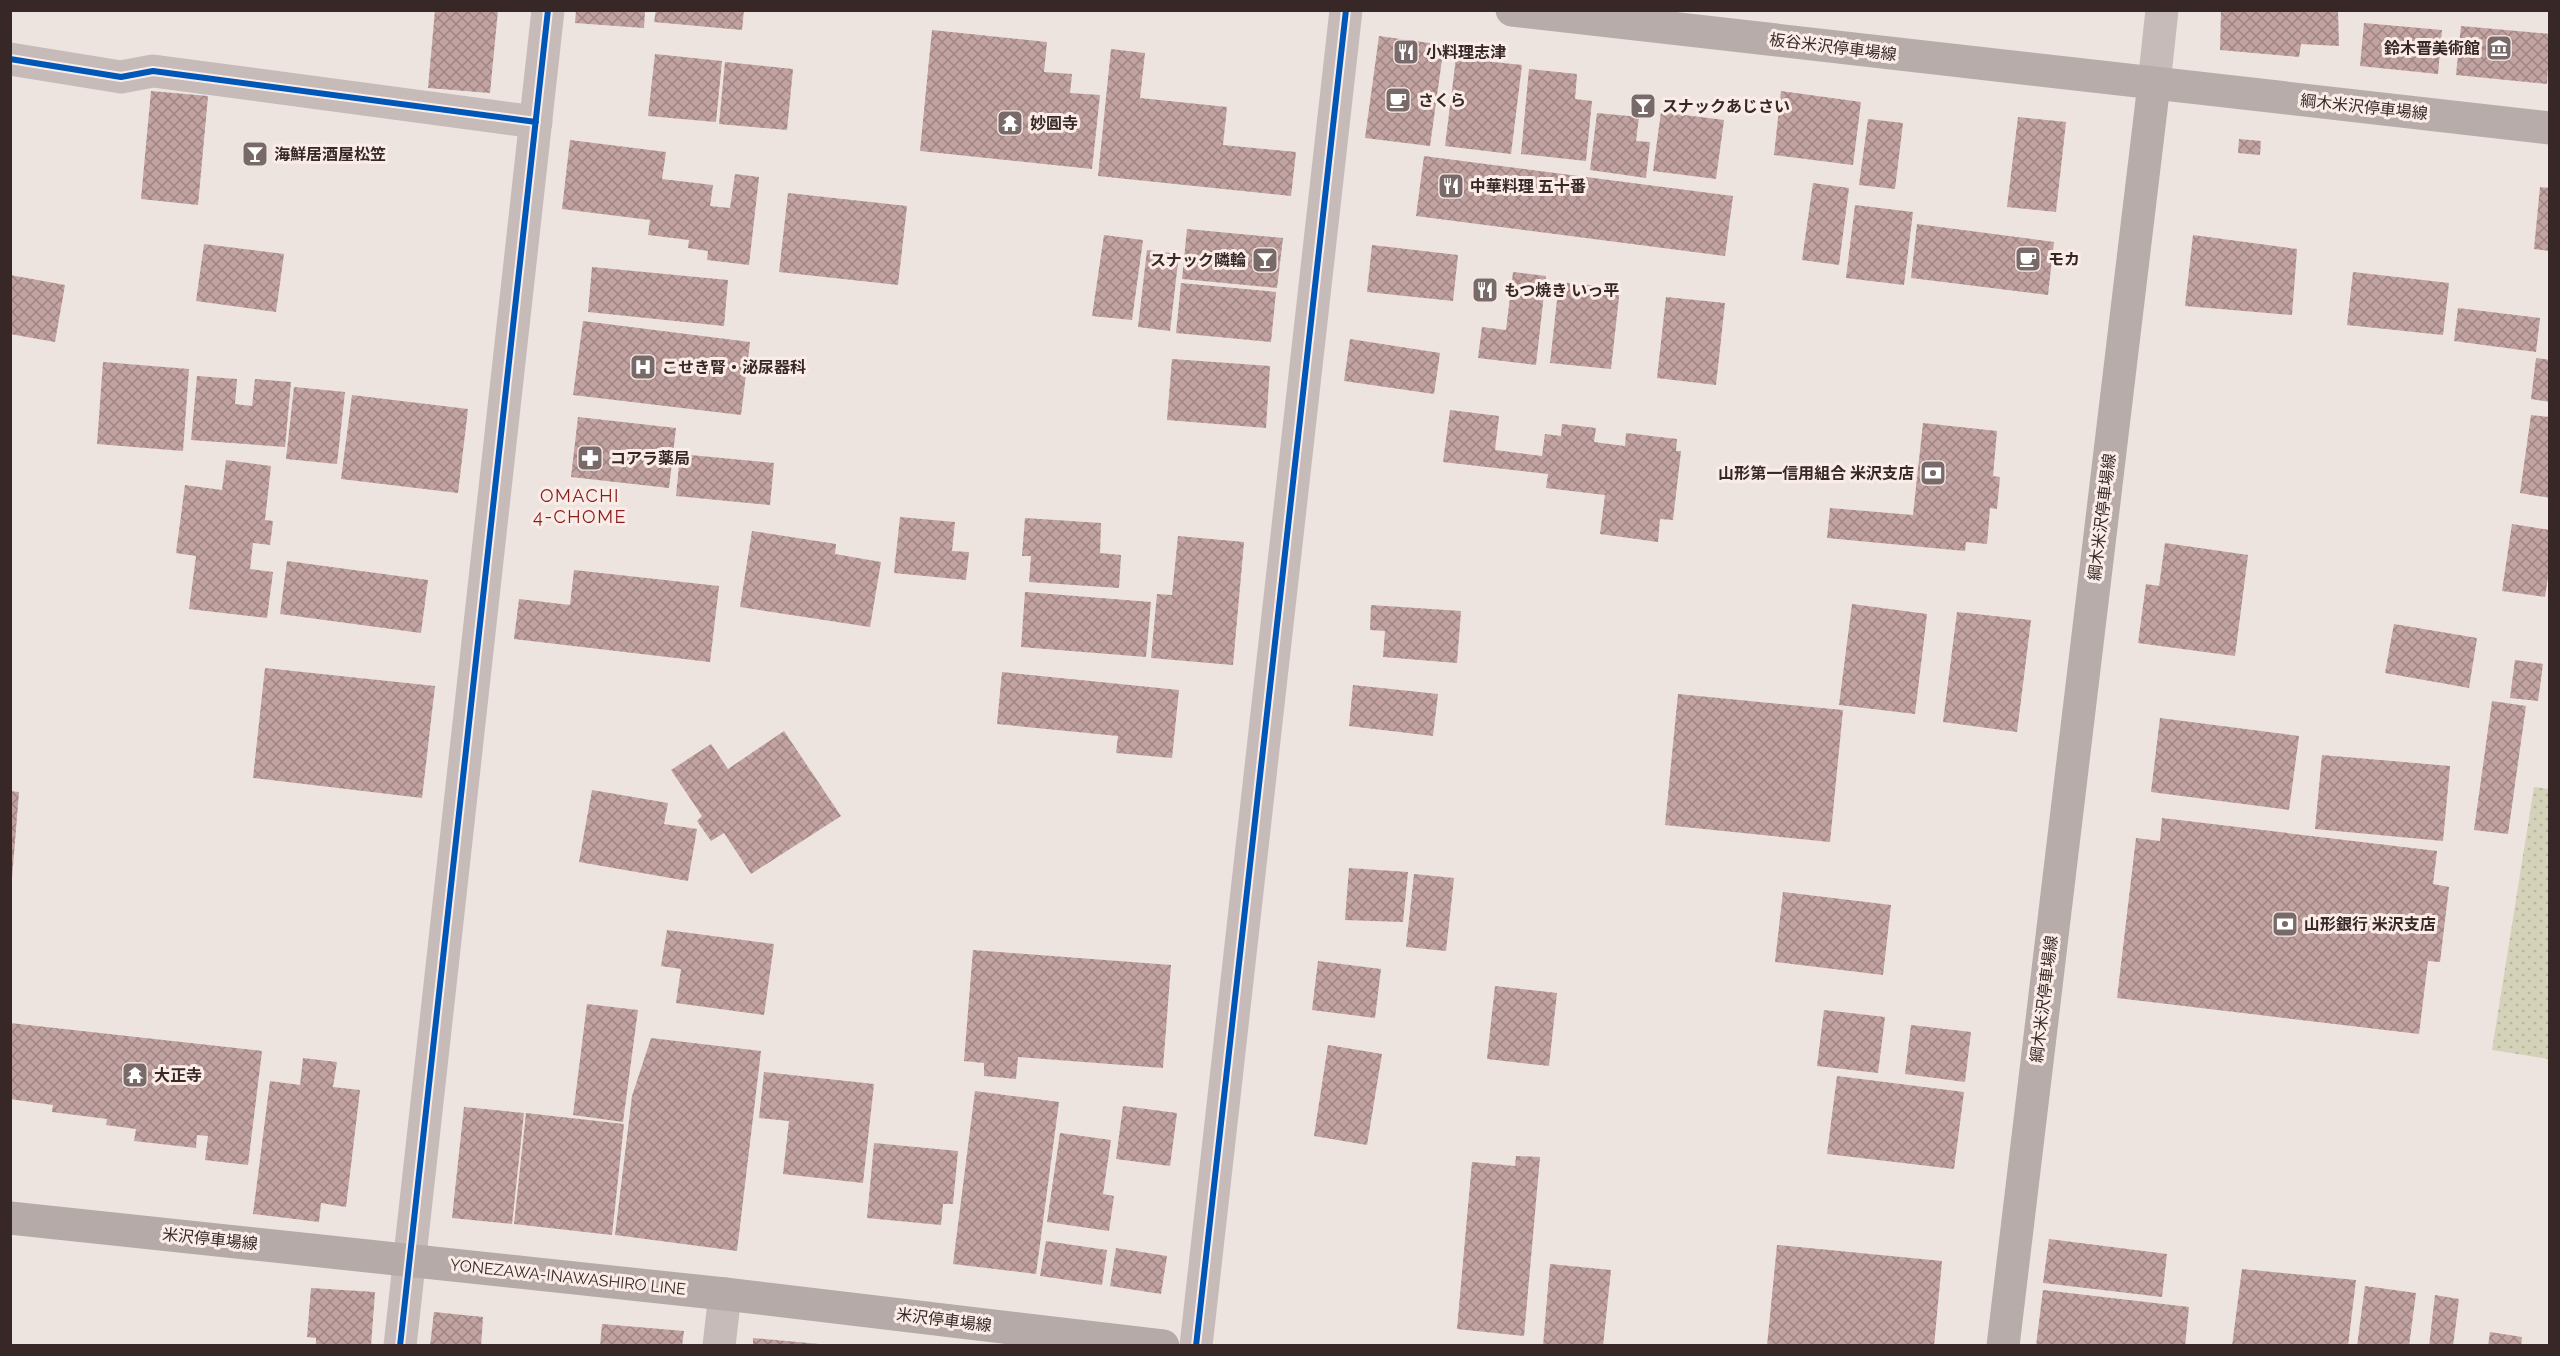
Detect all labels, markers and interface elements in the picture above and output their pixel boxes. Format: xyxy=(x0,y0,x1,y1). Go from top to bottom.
street label: 板谷米沢停車場線 xyxy=(1768,30,1898,64)
museum icon: 鈴木晋美術館 xyxy=(2484,33,2514,63)
restaurant icon: 小料理志津 xyxy=(1391,37,1421,67)
place label: 鈴木晋美術館 xyxy=(2384,39,2480,58)
place label: 小料理志津 xyxy=(1426,43,1506,62)
cafe icon: さくら xyxy=(1383,85,1413,115)
place label: さくら xyxy=(1418,91,1466,110)
bar icon: スナックあじさい xyxy=(1628,91,1658,121)
street label: 綱木米沢停車場線 xyxy=(2299,91,2429,123)
place label: スナックあじさい xyxy=(1662,97,1790,116)
temple icon: 妙圓寺 xyxy=(995,108,1025,138)
place label: 妙圓寺 xyxy=(1030,114,1078,133)
bar icon: 海鮮居酒屋松笠 xyxy=(240,139,270,169)
place label: 海鮮居酒屋松笠 xyxy=(274,145,386,164)
restaurant icon: 中華料理 五十番 xyxy=(1436,171,1466,201)
place label: 中華料理 五十番 xyxy=(1470,177,1586,196)
cafe icon: モカ xyxy=(2013,244,2043,274)
bar icon: スナック隣輪 xyxy=(1250,245,1280,275)
place label: モカ xyxy=(2048,250,2080,269)
place label: スナック隣輪 xyxy=(1150,251,1246,270)
restaurant icon: もつ焼き いっ平 xyxy=(1470,275,1500,305)
place label: もつ焼き いっ平 xyxy=(1504,281,1619,300)
hospital icon: こせき腎・泌尿器科 xyxy=(628,352,658,382)
place label: こせき腎・泌尿器科 xyxy=(662,358,806,377)
pharmacy icon: コアラ薬局 xyxy=(575,443,605,473)
place label: コアラ薬局 xyxy=(610,449,690,468)
street label: 綱木米沢停車場線 xyxy=(2085,452,2119,582)
bank icon: 山形第一信用組合 米沢支店 xyxy=(1918,458,1948,488)
place label: 山形第一信用組合 米沢支店 xyxy=(1718,464,1914,483)
district label: OMACHI 4-CHOME xyxy=(533,485,627,527)
bank icon: 山形銀行 米沢支店 xyxy=(2270,909,2300,939)
place label: 山形銀行 米沢支店 xyxy=(2304,915,2436,934)
street label: 綱木米沢停車場線 xyxy=(2027,934,2061,1064)
temple icon: 大正寺 xyxy=(120,1060,150,1090)
place label: 大正寺 xyxy=(154,1066,202,1085)
street label: 米沢停車場線 xyxy=(161,1225,259,1253)
street label: YONEZAWA-INAWASHIRO LINE xyxy=(449,1255,687,1299)
street label: 米沢停車場線 xyxy=(895,1305,993,1335)

